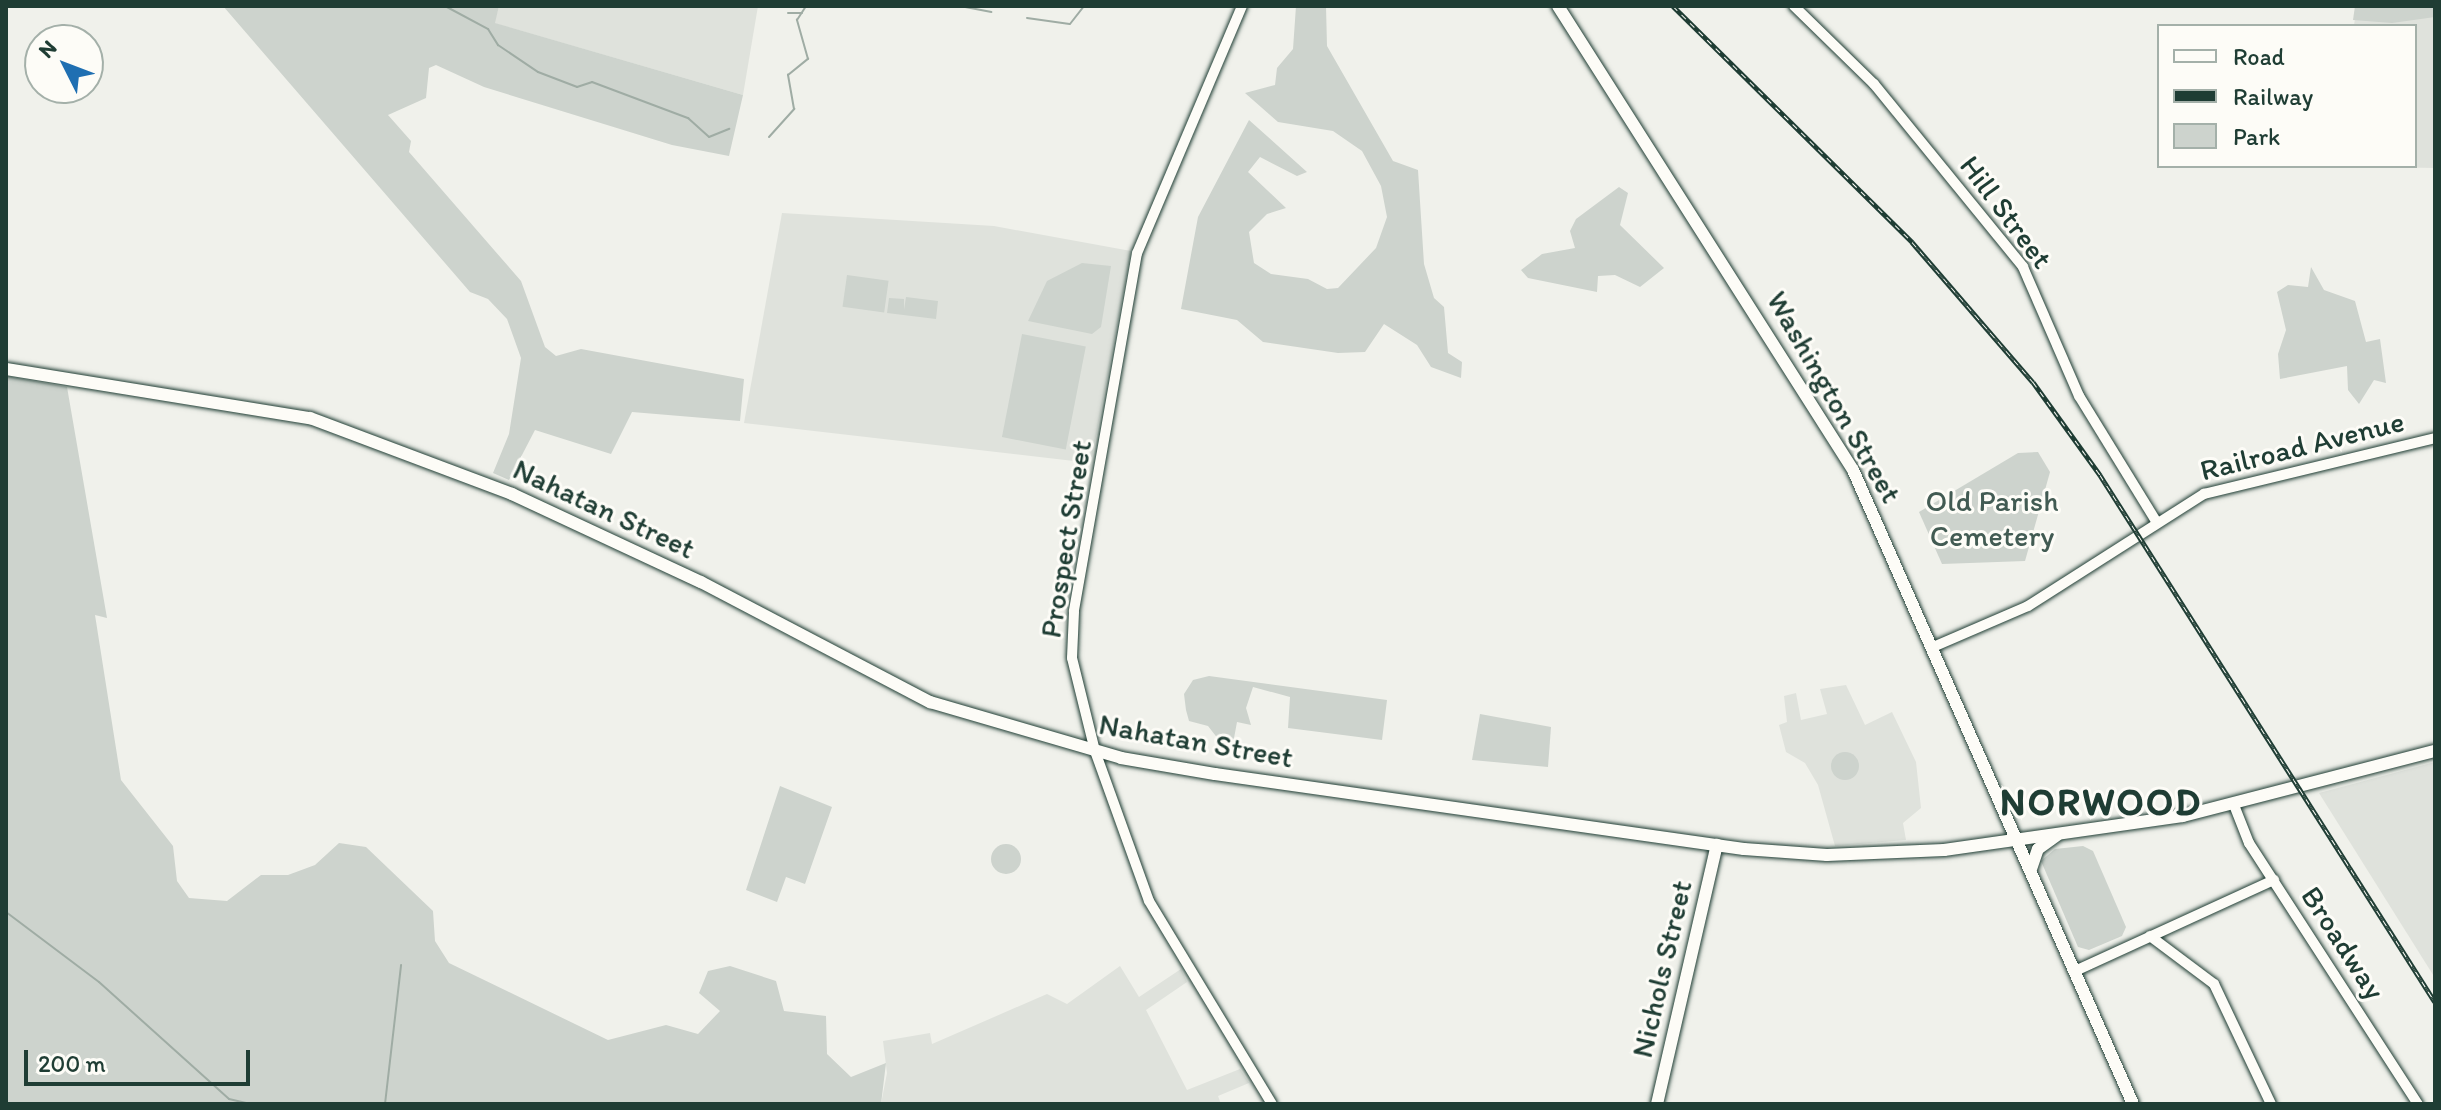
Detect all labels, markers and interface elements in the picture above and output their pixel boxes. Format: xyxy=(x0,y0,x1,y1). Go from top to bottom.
north arrow xyxy=(24,24,104,104)
legend xyxy=(2157,24,2417,168)
text: N xyxy=(32,34,62,64)
text: Road xyxy=(2233,42,2285,71)
text: Railway xyxy=(2233,82,2313,111)
text: Park xyxy=(2233,122,2280,151)
street label: Hill Street xyxy=(1952,149,2060,275)
street label: Washington Street xyxy=(1759,285,1909,509)
street label: Railroad Avenue xyxy=(2196,403,2408,489)
street label: Prospect Street xyxy=(1033,438,1099,640)
street label: Nahatan Street xyxy=(507,451,701,567)
park label: Old Parish Cemetery xyxy=(1925,483,2059,554)
street label: Nahatan Street xyxy=(1096,706,1296,776)
district label: NORWOOD xyxy=(1999,780,2203,826)
street label: Nichols Street xyxy=(1624,877,1700,1061)
street label: Broadway xyxy=(2293,880,2393,1006)
scale bar xyxy=(28,1034,254,1084)
text: 200 m xyxy=(38,1049,106,1078)

